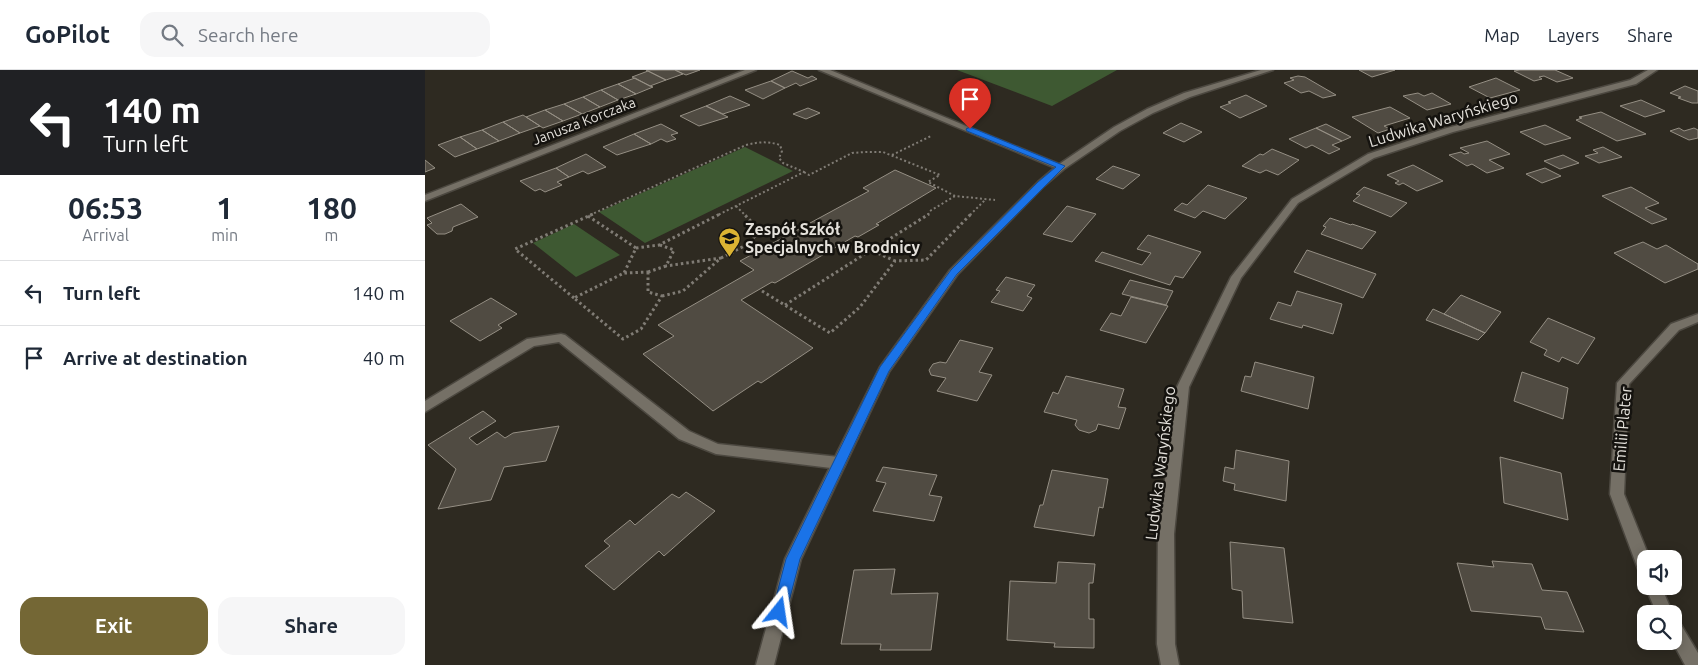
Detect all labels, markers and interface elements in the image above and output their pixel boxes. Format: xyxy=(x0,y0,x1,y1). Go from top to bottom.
search box xyxy=(140,12,490,57)
text: GoPilot xyxy=(25,21,110,48)
icon: search xyxy=(158,21,186,49)
text: Search here xyxy=(198,24,298,46)
text: Map xyxy=(1484,25,1520,45)
text: Layers xyxy=(1548,25,1599,45)
text: Share xyxy=(1627,25,1673,45)
pin xyxy=(949,78,991,129)
icon: arrive xyxy=(956,85,984,113)
street label: Ludwika Waryńskiego xyxy=(1366,88,1520,150)
icon: left xyxy=(20,90,85,155)
text: 140 m xyxy=(103,90,201,130)
street label: Janusza Korczaka xyxy=(530,94,638,148)
text: Turn left xyxy=(103,131,188,156)
text: 06:53 xyxy=(68,191,143,225)
text: 1 xyxy=(216,191,233,225)
text: 180 xyxy=(306,191,357,225)
place label: Zespół Szkół Specjalnych w Brodnicy xyxy=(745,220,921,256)
text: Arrival xyxy=(82,226,129,244)
text: min xyxy=(211,226,238,244)
text: m xyxy=(325,226,338,244)
school or university icon: Zespół Szkół Specjalnych w Brodnicy xyxy=(717,226,741,257)
icon: left xyxy=(20,279,48,307)
text: Turn left xyxy=(63,282,141,304)
text: 140 m xyxy=(352,282,405,304)
icon: arrive xyxy=(20,344,48,372)
text: Arrive at destination xyxy=(63,347,248,369)
text: 40 m xyxy=(363,347,405,369)
street label: Ludwika Waryńskiego xyxy=(1142,385,1178,541)
street label: Emilii Plater xyxy=(1609,386,1635,472)
map controls xyxy=(1637,550,1682,650)
button: sound xyxy=(1637,550,1682,595)
position arrow xyxy=(752,585,804,637)
button: Exit xyxy=(20,597,208,655)
button: Share xyxy=(218,597,405,655)
button: search xyxy=(1637,605,1682,650)

